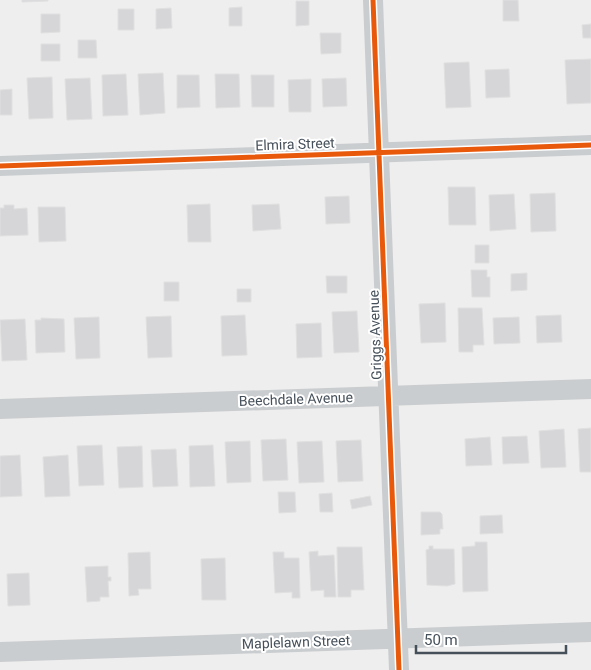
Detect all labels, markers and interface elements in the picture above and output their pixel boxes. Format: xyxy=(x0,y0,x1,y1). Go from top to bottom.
street label: Elmira Street xyxy=(255,135,335,153)
street label: Griggs Avenue xyxy=(365,290,385,380)
street label: Beechdale Avenue xyxy=(239,389,353,409)
scale bar xyxy=(416,622,566,654)
text: 50 m xyxy=(424,631,458,649)
street label: Maplelawn Street xyxy=(242,632,351,652)

